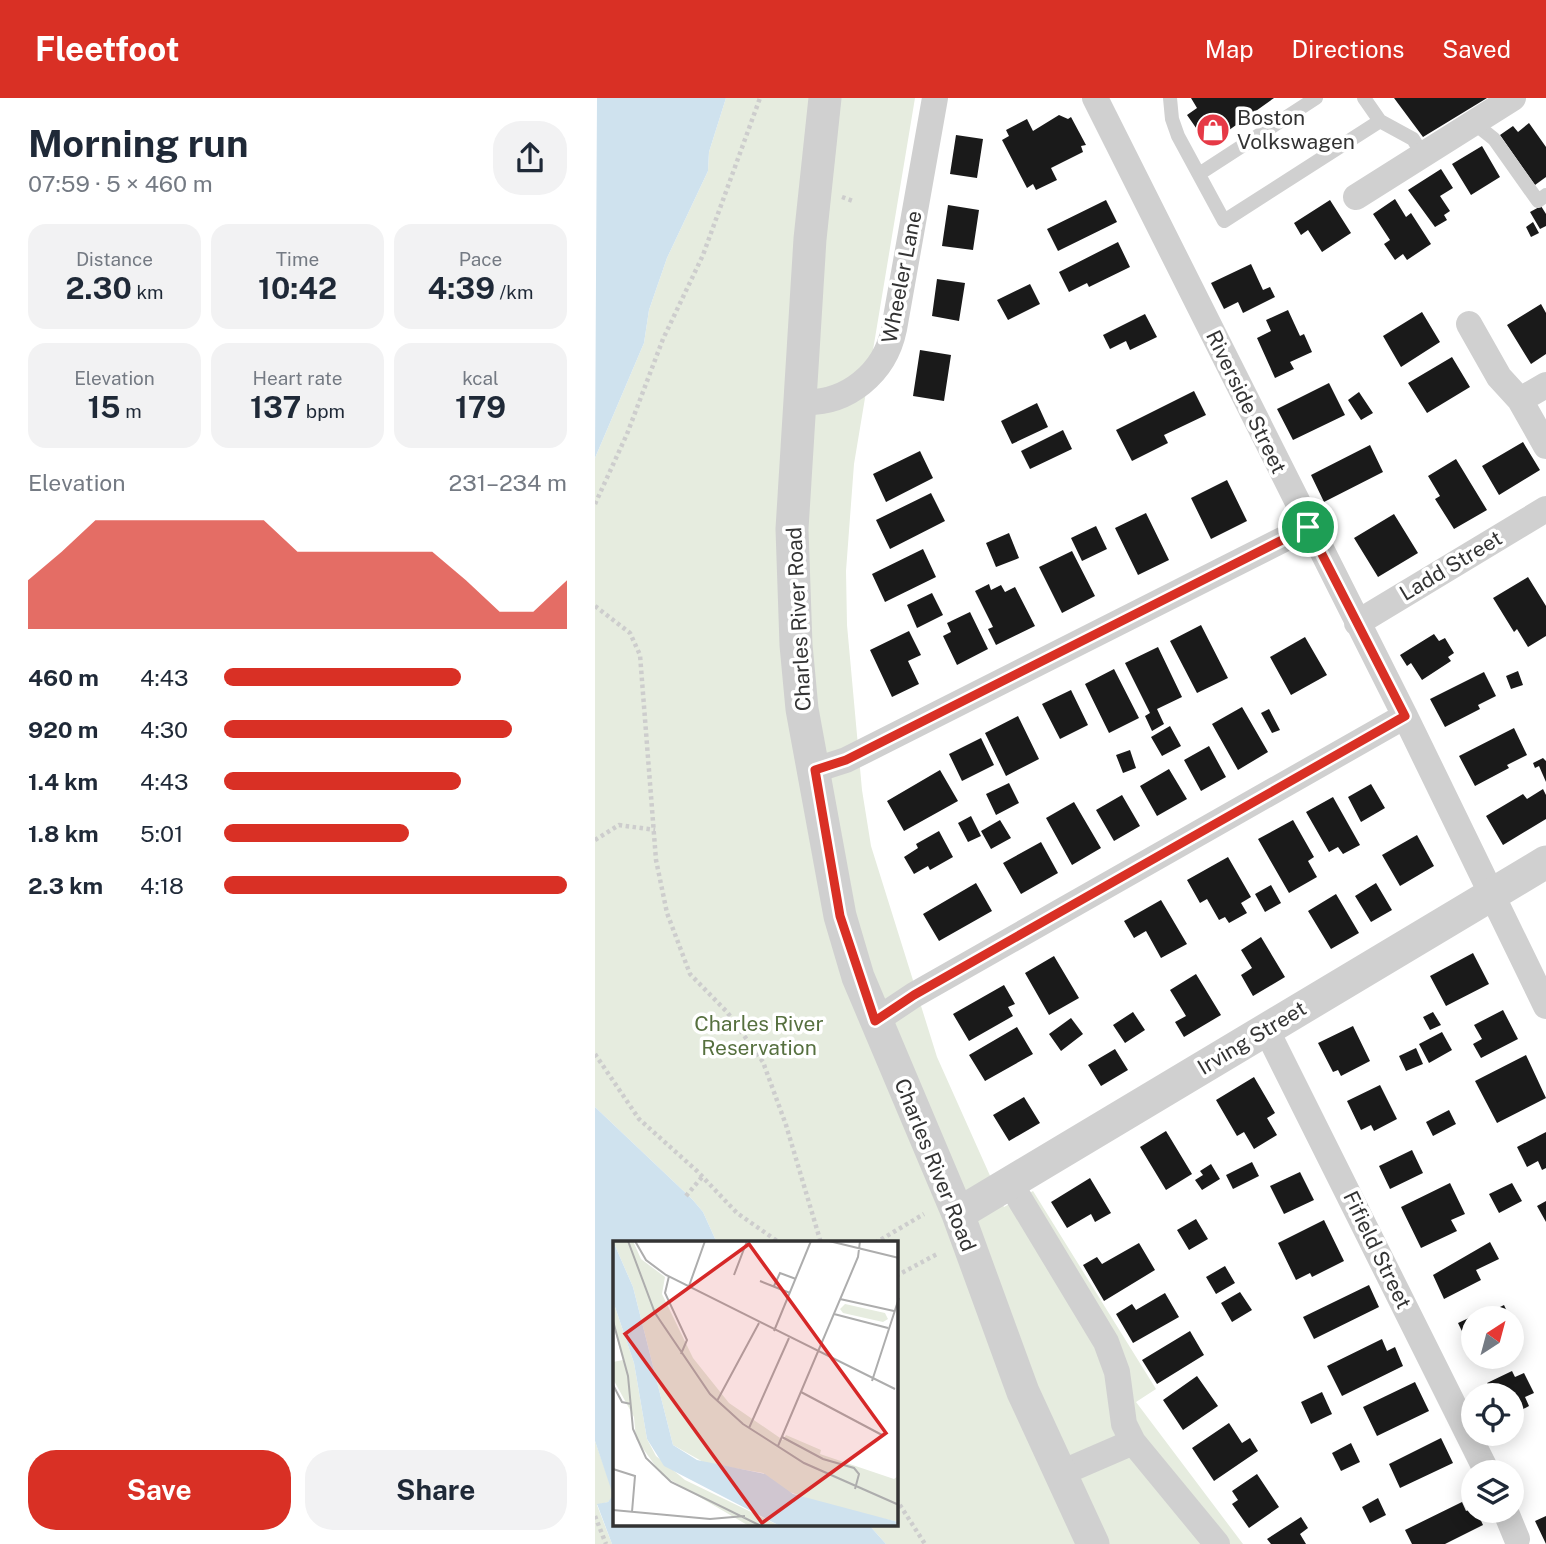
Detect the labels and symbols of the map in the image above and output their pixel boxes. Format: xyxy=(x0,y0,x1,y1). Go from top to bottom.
place label: Boston Volkswagen xyxy=(1237,105,1355,154)
shop icon: Boston Volkswagen xyxy=(1194,111,1232,149)
street label: Wheeler Lane xyxy=(876,209,927,345)
street label: Riverside Street xyxy=(1201,326,1292,477)
pin xyxy=(1278,497,1338,557)
street label: Ladd Street xyxy=(1395,525,1506,606)
street label: Charles River Road xyxy=(781,526,816,712)
street label: Irving Street xyxy=(1193,995,1310,1080)
park label: Charles River Reservation xyxy=(694,1011,824,1060)
street label: Charles River Road xyxy=(889,1075,982,1255)
street label: Fifield Street xyxy=(1338,1187,1417,1313)
inset map xyxy=(613,1241,898,1526)
north arrow xyxy=(1461,1306,1524,1368)

